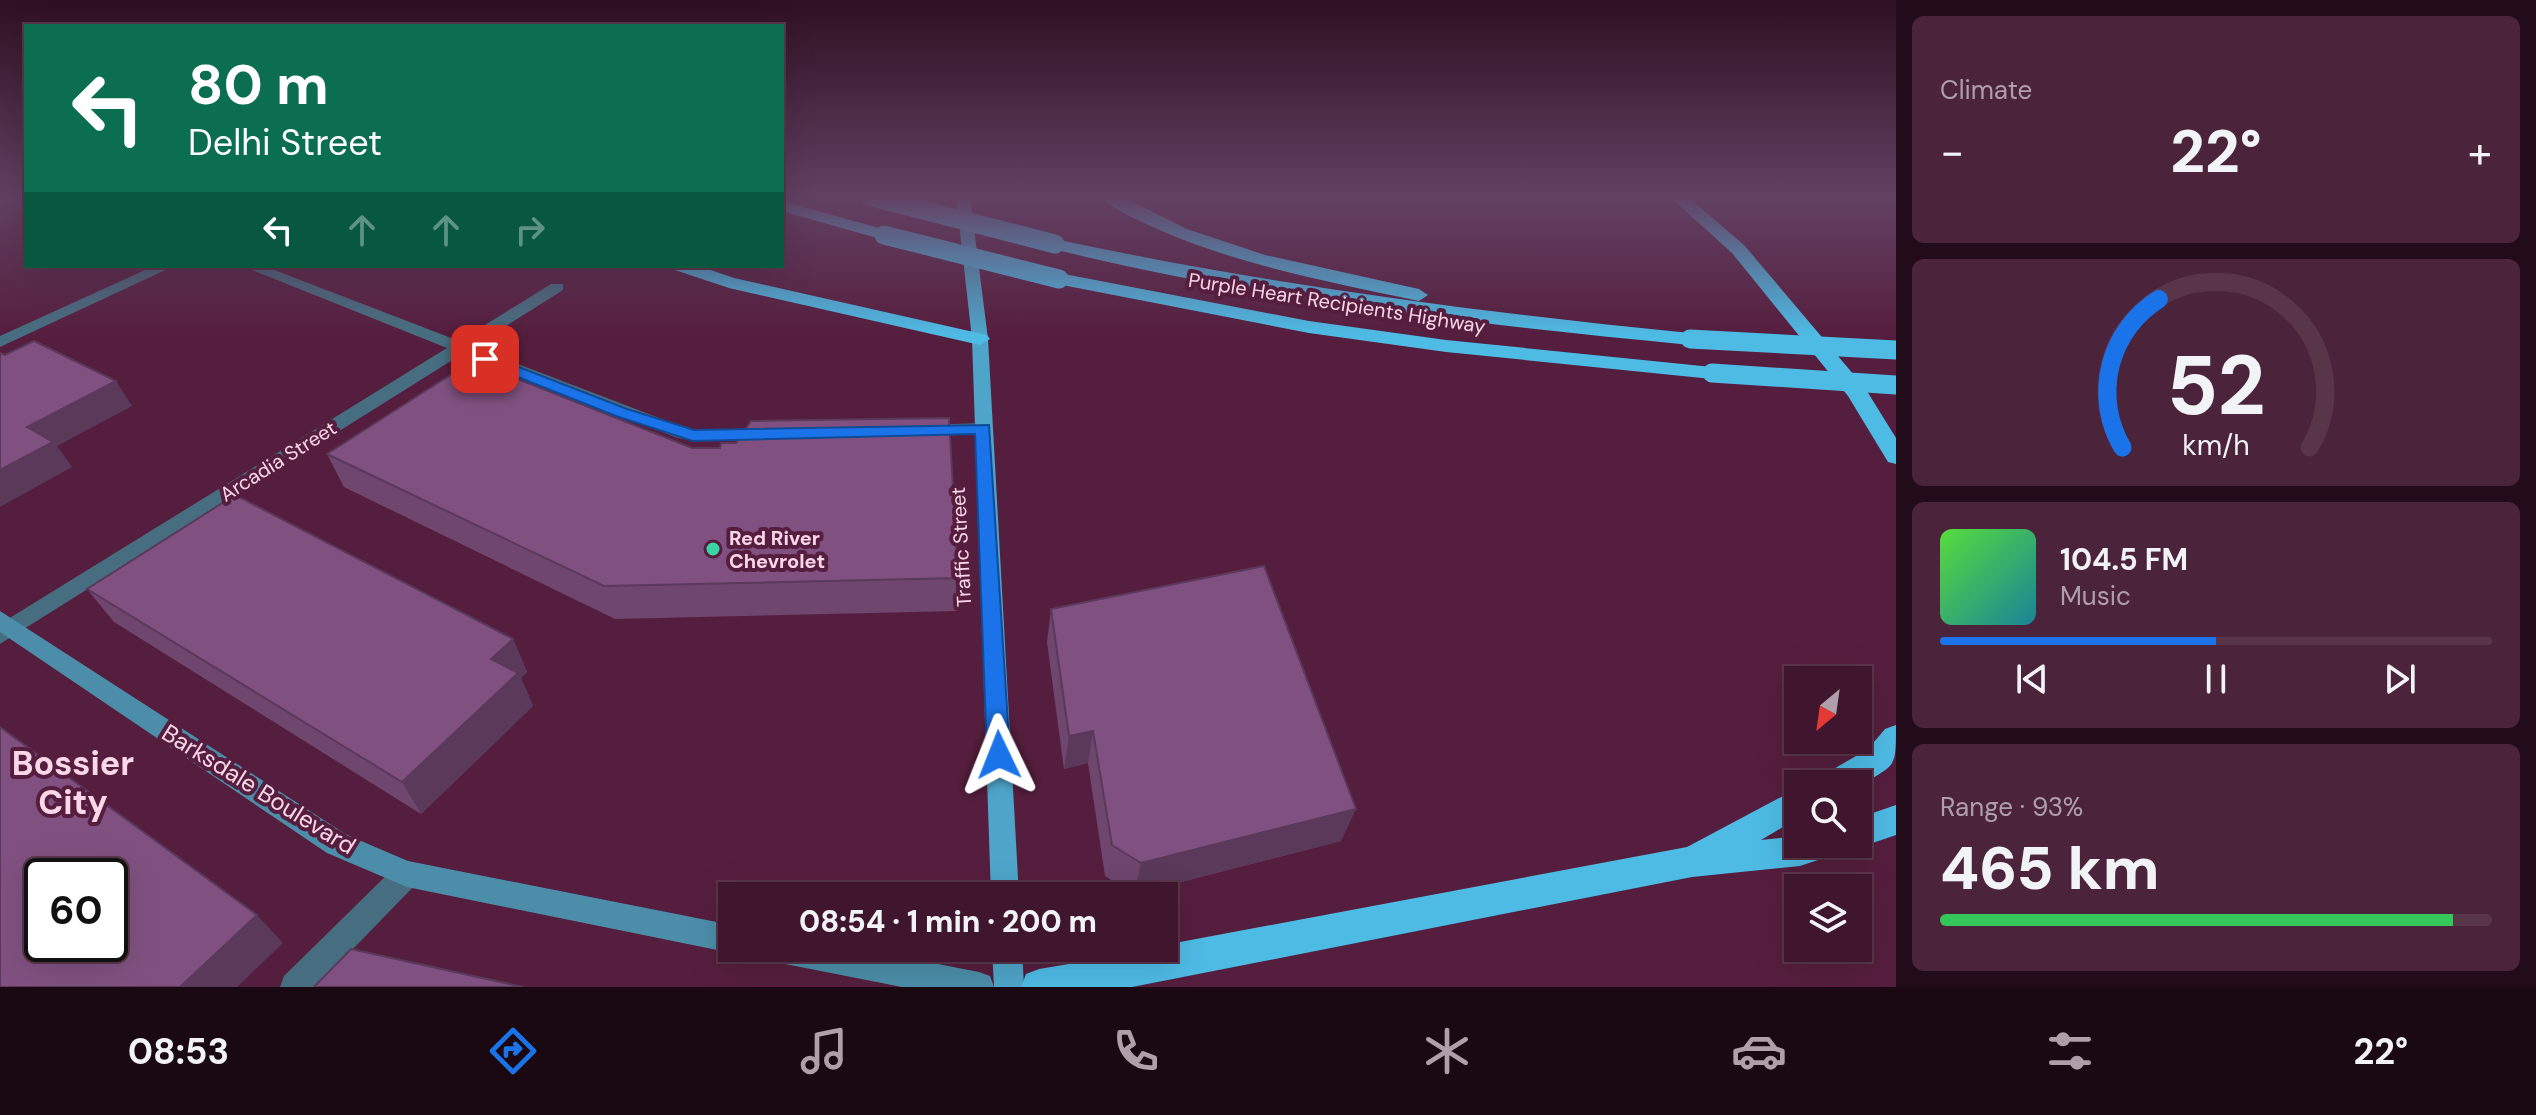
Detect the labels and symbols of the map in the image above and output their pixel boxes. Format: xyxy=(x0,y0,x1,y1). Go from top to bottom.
street label: Purple Heart Recipients Highway xyxy=(1187,267,1487,339)
pin xyxy=(451,325,519,393)
street label: Arcadia Street xyxy=(215,415,341,507)
street label: Traffic Street xyxy=(945,486,977,608)
place label: Red River Chevrolet xyxy=(729,525,825,574)
marker: Red River Chevrolet xyxy=(704,540,722,558)
north arrow xyxy=(1784,666,1872,754)
position arrow xyxy=(957,713,1041,797)
street label: Barksdale Boulevard xyxy=(156,717,362,861)
district label: Bossier City xyxy=(12,741,134,825)
speed limit sign: 60 xyxy=(24,858,128,962)

